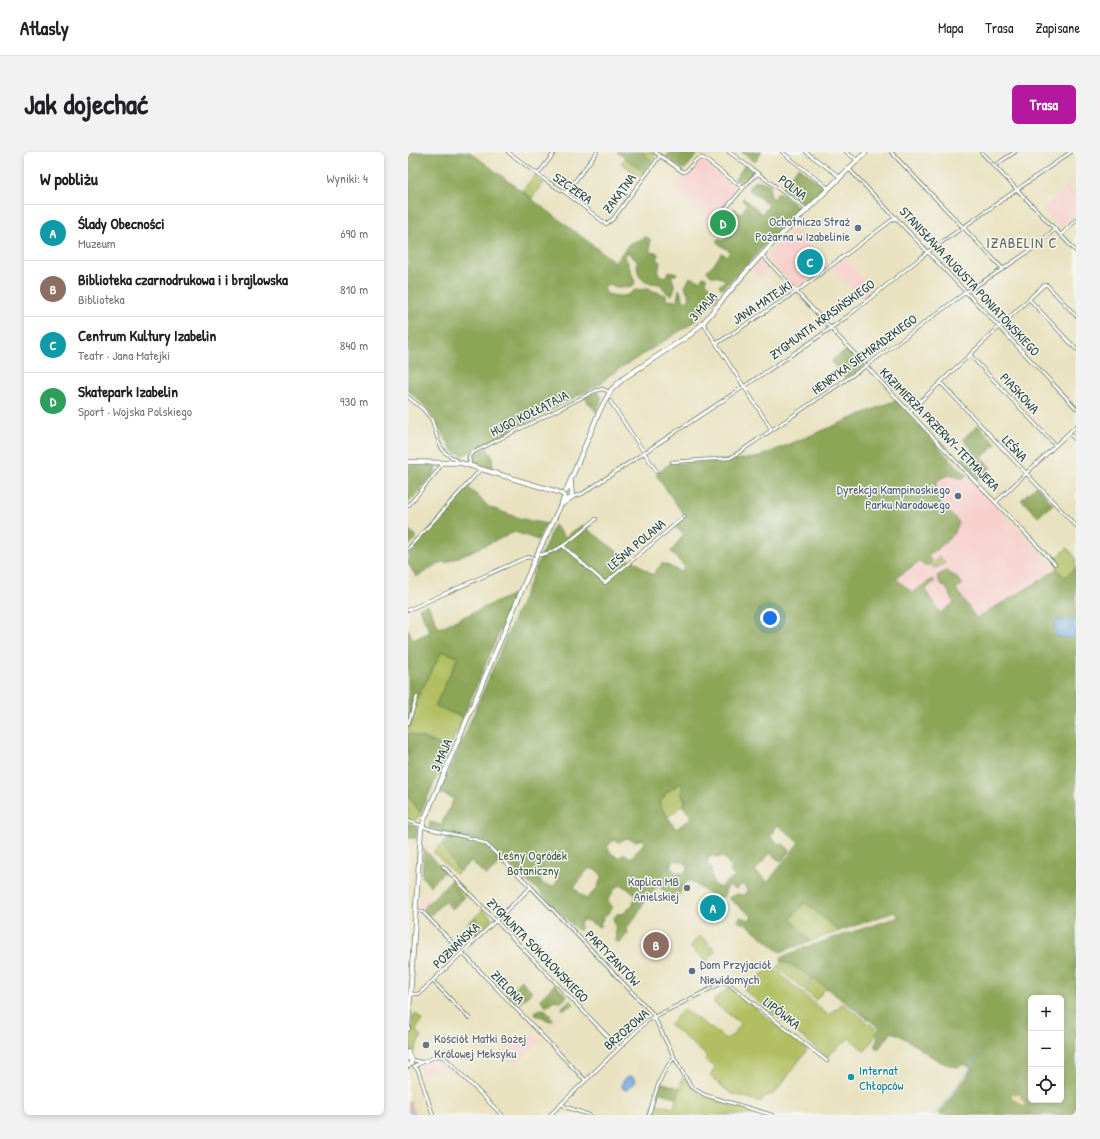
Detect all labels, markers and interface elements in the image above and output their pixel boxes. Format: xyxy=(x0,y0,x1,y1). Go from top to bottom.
text: Atlasly xyxy=(20,15,69,41)
text: Mapa xyxy=(938,18,963,37)
text: Trasa xyxy=(985,18,1014,37)
text: Zapisane xyxy=(1036,18,1080,37)
text: Jak dojechać xyxy=(24,85,148,123)
button: Trasa xyxy=(1012,85,1076,124)
text: W pobliżu xyxy=(40,167,98,190)
street label: SZCZERA xyxy=(550,168,597,208)
text: Wyniki: 4 xyxy=(327,169,368,187)
street label: ZAKĄTNA xyxy=(598,169,640,217)
street label: POLNA xyxy=(775,170,812,204)
street label: STANISŁAWA AUGUSTA PONIATOWSKIEGO xyxy=(896,202,1044,360)
pin: D xyxy=(710,208,736,238)
place label: Ochotnicza Straż Pożarna w Izabelinie xyxy=(755,212,850,245)
text: Ślady Obecności xyxy=(78,213,165,234)
marker: Ochotnicza Straż Pożarna w Izabelinie xyxy=(853,223,863,233)
text: A xyxy=(50,224,56,242)
text: 690 m xyxy=(340,224,368,242)
district label: IZABELIN C xyxy=(986,232,1058,253)
text: Muzeum xyxy=(78,234,116,252)
pin: C xyxy=(797,247,823,277)
text: Biblioteka czarnodrukowa i i brajlowska xyxy=(78,269,288,290)
street label: ZYGMUNTA KRASIŃSKIEGO xyxy=(766,275,878,363)
street label: JANA MATEJKI xyxy=(729,276,795,328)
text: B xyxy=(50,280,56,298)
text: 810 m xyxy=(340,280,368,298)
street label: 3 MAJA xyxy=(685,287,722,325)
text: Biblioteka xyxy=(78,290,125,308)
street label: HENRYKA SIEMIRADZKIEGO xyxy=(808,310,920,398)
text: Centrum Kultury Izabelin xyxy=(78,325,216,346)
text: C xyxy=(49,336,57,354)
text: 840 m xyxy=(340,336,368,354)
text: Teatr · Jana Matejki xyxy=(78,346,170,364)
street label: KAZIMIERZA PRZERWY-TETMAJERA xyxy=(876,363,1004,495)
street label: PIASKOWA xyxy=(996,369,1044,418)
text: Skatepark Izabelin xyxy=(78,381,178,402)
street label: HUGO KOŁŁĄTAJA xyxy=(487,385,572,440)
text: D xyxy=(50,392,56,410)
text: 930 m xyxy=(340,392,368,410)
text: Sport · Wojska Polskiego xyxy=(78,402,192,420)
street label: LEŚNA xyxy=(998,431,1032,466)
place label: Dyrekcja Kampinoskiego Parku Narodowego xyxy=(837,480,950,513)
marker: Dyrekcja Kampinoskiego Parku Narodowego xyxy=(953,491,963,501)
street label: LEŚNA POLANA xyxy=(603,514,669,574)
your location xyxy=(760,608,780,628)
street label: 3 MAJA xyxy=(426,735,456,774)
park label: Leśny Ogródek Botaniczny xyxy=(499,846,568,879)
place label: Kaplica MB Anielskiej xyxy=(628,872,679,905)
marker: Kaplica MB Anielskiej xyxy=(682,883,692,893)
pin: A xyxy=(700,893,726,923)
street label: ZYGMUNTA SOKOŁOWSKIEGO xyxy=(483,894,593,1006)
street label: POZNAŃSKA xyxy=(428,917,484,972)
street label: PARTYZANTÓW xyxy=(582,926,644,990)
pin: B xyxy=(643,930,669,960)
place label: Dom Przyjaciół Niewidomych xyxy=(700,955,772,988)
street label: ZIELONA xyxy=(487,966,529,1008)
marker: Dom Przyjaciół Niewidomych xyxy=(687,966,697,976)
street label: LIPÓWKA xyxy=(760,993,805,1034)
map controls xyxy=(1028,995,1064,1103)
button: + xyxy=(1028,995,1064,1031)
street label: BRZOZOWA xyxy=(600,1004,653,1054)
place label: Kościół Matki Bożej Królowej Meksyku xyxy=(434,1029,526,1062)
button: − xyxy=(1028,1031,1064,1067)
marker: Kościół Matki Bożej Królowej Meksyku xyxy=(421,1040,431,1050)
place label: Internat Chłopców xyxy=(859,1061,904,1094)
button: locate xyxy=(1028,1067,1064,1103)
marker: Internat Chłopców xyxy=(846,1072,856,1082)

